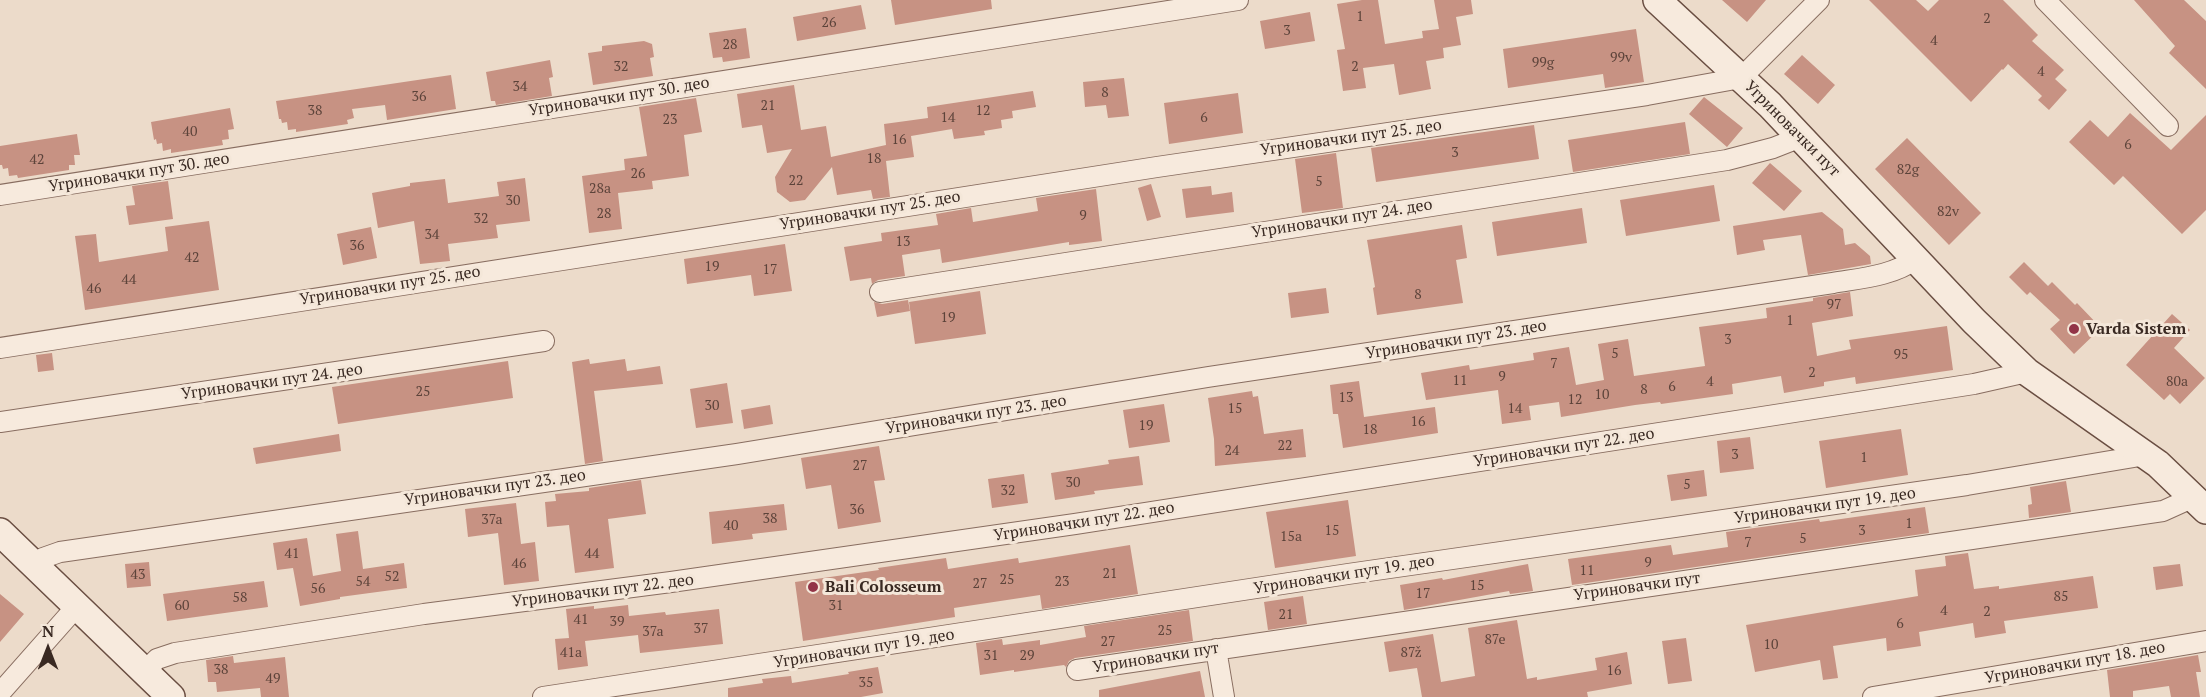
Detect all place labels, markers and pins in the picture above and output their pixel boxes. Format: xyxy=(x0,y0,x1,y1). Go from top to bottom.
place label: Varda Sistem xyxy=(2086,319,2186,339)
marker: Varda Sistem xyxy=(2067,322,2081,336)
place label: Bali Colosseum xyxy=(825,577,941,597)
marker: Bali Colosseum xyxy=(806,580,820,594)

